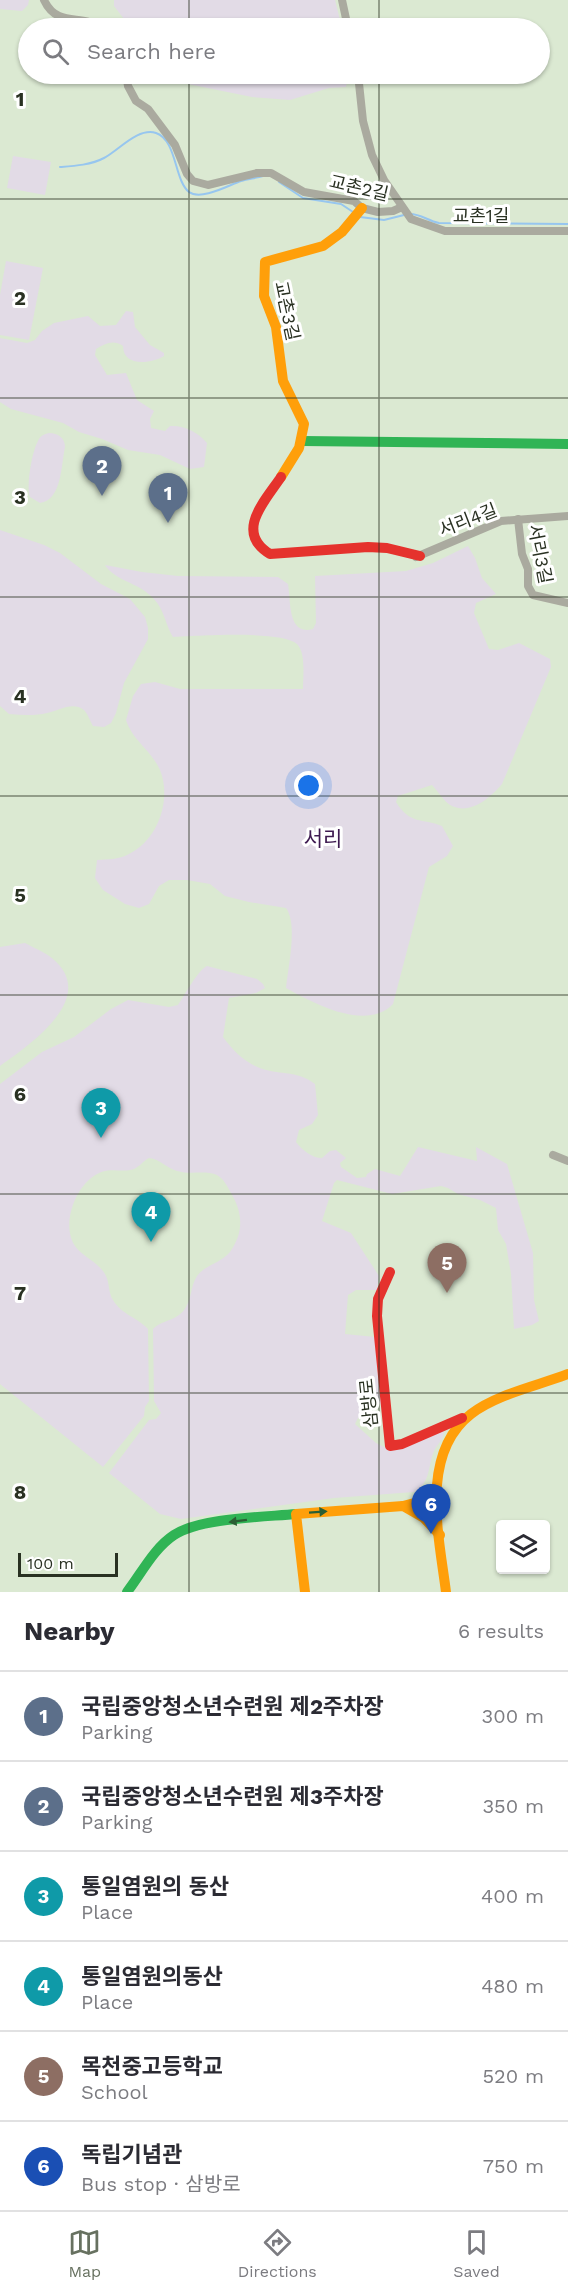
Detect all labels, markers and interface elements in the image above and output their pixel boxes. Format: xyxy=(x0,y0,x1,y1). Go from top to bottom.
search box xyxy=(18,18,550,84)
icon: search xyxy=(39,35,72,68)
text: Search here xyxy=(87,39,216,64)
text: 1 xyxy=(16,87,24,111)
street label: 교촌2길 xyxy=(327,171,391,205)
street label: 교촌1길 xyxy=(453,205,509,226)
street label: 교촌3길 xyxy=(271,279,304,343)
text: 2 xyxy=(14,286,26,310)
pin: 2 xyxy=(82,446,122,496)
pin: 1 xyxy=(148,474,188,523)
text: 3 xyxy=(14,485,26,509)
street label: 서리4길 xyxy=(436,499,500,540)
street label: 서리3길 xyxy=(524,522,557,585)
text: 4 xyxy=(14,684,27,708)
your location xyxy=(294,771,323,800)
district label: 서리 xyxy=(304,826,342,851)
text: 5 xyxy=(14,883,26,907)
text: 6 xyxy=(14,1082,26,1106)
pin: 3 xyxy=(82,1088,120,1138)
pin: 4 xyxy=(132,1192,170,1242)
pin: 5 xyxy=(428,1244,466,1293)
text: 7 xyxy=(14,1281,26,1305)
street label: 삼방로 xyxy=(355,1377,382,1429)
text: 8 xyxy=(14,1480,26,1504)
pin: 6 xyxy=(412,1484,450,1534)
one-way arrow xyxy=(309,1507,328,1517)
one-way arrow xyxy=(229,1516,248,1526)
map controls xyxy=(496,1520,550,1574)
button: layers xyxy=(496,1520,550,1574)
scale bar xyxy=(18,1550,118,1578)
text: 100 m xyxy=(27,1554,74,1573)
text: Nearby xyxy=(24,1616,115,1646)
text: 6 results xyxy=(458,1619,544,1643)
text: 국립중앙청소년수련원 제2주차장 xyxy=(81,1694,384,1719)
text: 1 xyxy=(39,1704,48,1728)
text: 300 m xyxy=(482,1704,544,1728)
text: Parking xyxy=(81,1720,152,1744)
text: 국립중앙청소년수련원 제3주차장 xyxy=(81,1784,384,1809)
text: 2 xyxy=(38,1794,49,1818)
text: 350 m xyxy=(482,1794,544,1818)
text: Parking xyxy=(81,1810,152,1834)
text: 통일염원의 동산 xyxy=(81,1874,229,1899)
text: 3 xyxy=(38,1884,49,1908)
text: 400 m xyxy=(481,1884,544,1908)
text: Place xyxy=(81,1900,133,1924)
text: 통일염원의동산 xyxy=(81,1964,223,1989)
text: 4 xyxy=(37,1974,50,1998)
text: 480 m xyxy=(481,1974,544,1998)
text: Place xyxy=(81,1990,133,2014)
text: 목천중고등학교 xyxy=(81,2054,223,2079)
text: 5 xyxy=(38,2064,49,2088)
text: 520 m xyxy=(482,2064,544,2088)
text: School xyxy=(81,2080,148,2104)
text: 독립기념관 xyxy=(81,2142,182,2167)
text: 6 xyxy=(37,2154,50,2178)
text: 750 m xyxy=(483,2154,544,2178)
text: Bus stop · 삼방로 xyxy=(81,2172,241,2196)
tab: Map xyxy=(68,2226,101,2281)
tab: Directions xyxy=(238,2226,317,2281)
tab: Saved xyxy=(453,2226,500,2281)

